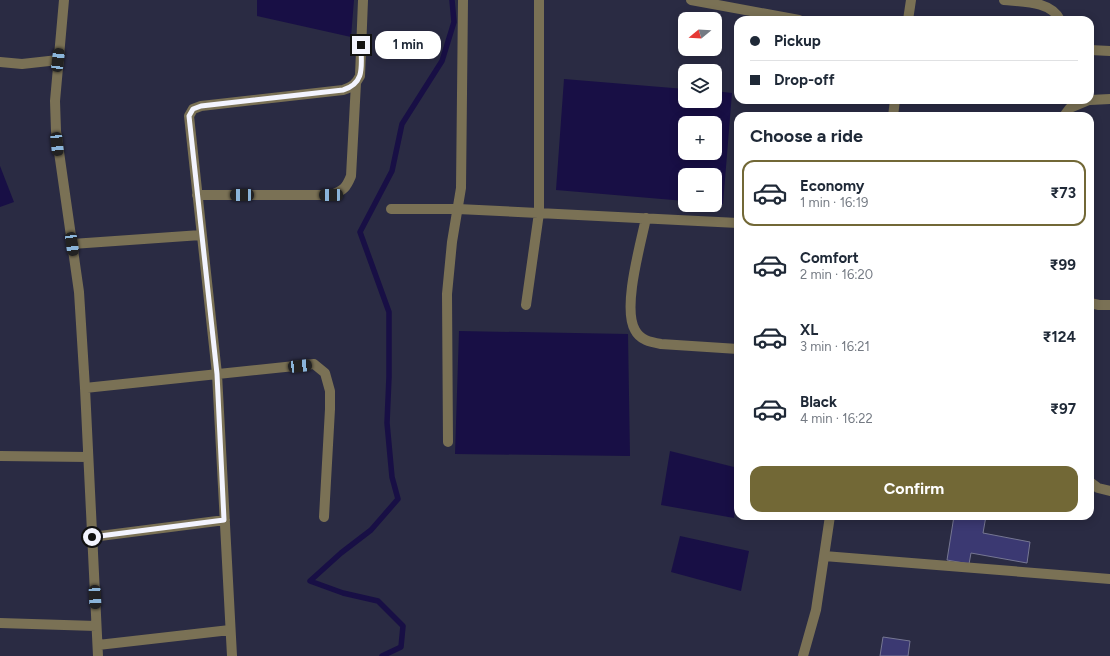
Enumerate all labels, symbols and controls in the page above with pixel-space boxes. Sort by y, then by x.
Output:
north arrow [678,12,722,56]
map controls [678,12,722,212]
callout: 1 min [375,31,441,59]
text: Pickup [774,32,821,50]
route end [352,36,370,54]
text: 1 min [393,37,423,52]
car [51,47,65,73]
button: layers [678,64,722,108]
text: Drop-off [774,71,835,89]
button: + [678,116,722,160]
text: Choose a ride [750,125,863,147]
car [50,131,64,157]
button: − [678,168,722,212]
icon: car [752,175,788,211]
text: Economy [800,177,865,195]
text: ₹73 [1050,184,1076,202]
car [230,189,254,201]
car [319,189,343,201]
text: 1 min · 16:19 [800,195,868,210]
car [64,231,80,257]
icon: car [752,247,788,283]
text: Comfort [800,249,859,267]
text: ₹99 [1050,256,1076,274]
text: 2 min · 16:20 [800,267,873,282]
icon: car [752,319,788,355]
text: XL [800,321,818,339]
text: ₹124 [1042,328,1076,346]
text: 3 min · 16:21 [800,339,870,354]
car [287,359,313,373]
icon: car [752,391,788,427]
text: Black [800,393,837,411]
text: ₹97 [1050,400,1076,418]
text: 4 min · 16:22 [800,411,873,426]
button: Confirm [750,466,1078,512]
route start [83,528,101,546]
car [88,585,102,609]

